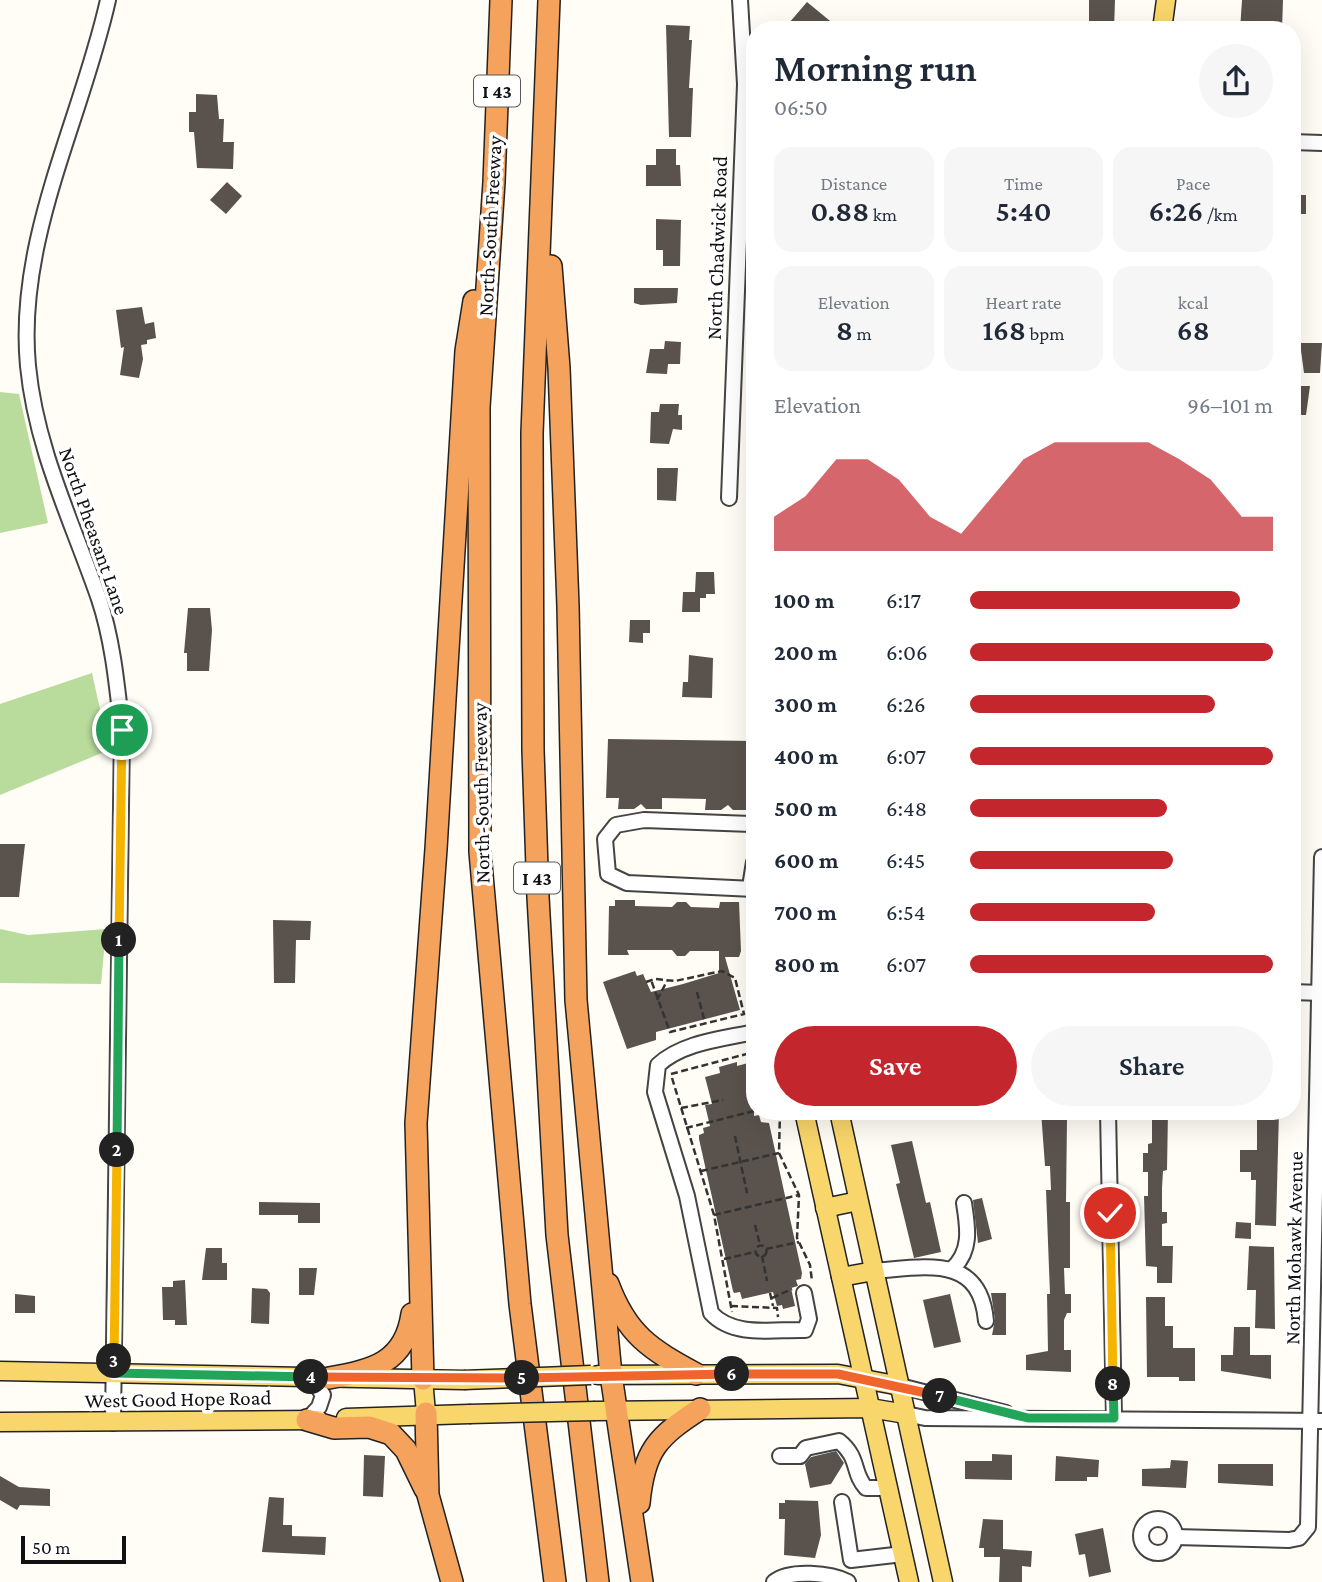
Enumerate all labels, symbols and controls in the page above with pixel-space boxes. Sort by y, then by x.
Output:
button: share [1199,44,1273,118]
text: Morning run [774,47,977,89]
road number: I 43 [474,76,520,106]
text: 06:50 [774,94,828,120]
street label: North-South Freeway [473,135,507,317]
street label: North Chadwick Road [702,155,732,341]
text: Distance [821,173,887,194]
text: Time [1004,173,1043,194]
text: Pace [1176,173,1210,194]
text: 0.88 [811,194,869,227]
text: 5:40 [996,194,1051,227]
text: 6:26 [1149,194,1203,227]
text: km [869,204,897,225]
text: /km [1203,204,1238,225]
text: Elevation [818,292,890,313]
text: Heart rate [986,292,1061,313]
text: kcal [1178,292,1208,313]
text: 8 [836,313,853,346]
text: 168 [982,313,1026,346]
text: 68 [1177,313,1210,346]
text: m [853,323,872,344]
text: bpm [1026,323,1065,344]
text: Elevation [774,392,861,418]
text: 96–101 m [1187,392,1273,418]
street label: North Pheasant Lane [54,444,134,618]
text: 100 m [774,587,834,613]
text: 6:17 [886,587,921,613]
text: 200 m [774,639,838,665]
text: 6:06 [886,639,928,665]
text: 300 m [774,691,837,717]
text: 6:26 [886,691,926,717]
pin [92,700,152,760]
street label: North-South Freeway [467,702,495,884]
icon: arrive [103,711,141,749]
text: 400 m [774,743,838,769]
text: 6:07 [886,743,926,769]
text: 500 m [774,795,837,821]
text: 6:48 [886,795,927,821]
text: 600 m [774,847,838,873]
text: 6:45 [886,847,925,873]
road number: I 43 [514,862,560,894]
text: 700 m [774,899,837,925]
text: 6:54 [886,899,926,925]
pin: 1 [102,922,136,958]
text: 1 [115,929,122,950]
text: 800 m [774,951,839,977]
text: 6:07 [886,951,926,977]
button: Save [774,1026,1017,1106]
button: Share [1031,1026,1273,1106]
pin: 2 [100,1132,134,1168]
text: 2 [112,1139,121,1160]
street label: North Mohawk Avenue [1280,1151,1308,1345]
pin [1080,1183,1140,1243]
icon: check [1091,1194,1129,1232]
pin: 3 [96,1344,132,1378]
text: 3 [109,1350,118,1371]
pin: 6 [714,1356,750,1392]
pin: 4 [294,1360,328,1394]
pin: 5 [504,1360,540,1396]
text: 6 [726,1363,737,1384]
text: 4 [305,1366,316,1387]
pin: 8 [1096,1366,1130,1402]
text: 5 [517,1367,526,1388]
text: 8 [1107,1373,1118,1394]
pin: 7 [922,1378,958,1414]
street label: West Good Hope Road [84,1385,272,1413]
text: 7 [935,1385,944,1406]
scale bar [21,1533,126,1565]
text: 50 m [32,1537,71,1558]

